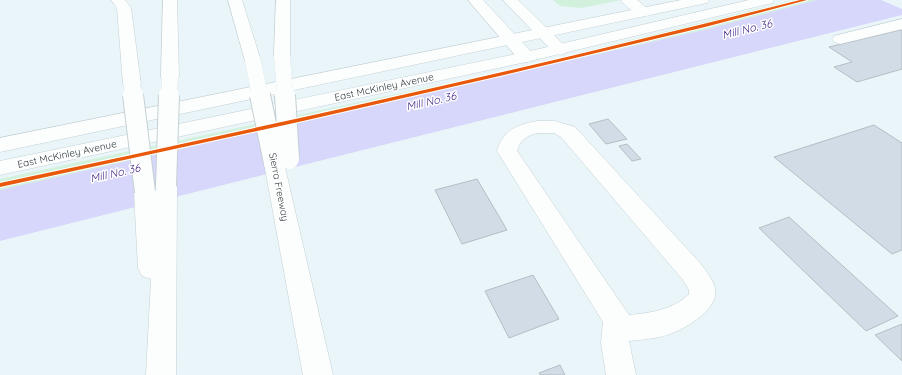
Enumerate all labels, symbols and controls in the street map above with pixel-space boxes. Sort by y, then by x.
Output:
water label: Mill No. 36 [721,16,774,42]
street label: East McKinley Avenue [333,70,435,104]
water label: Mill No. 36 [405,88,458,114]
street label: East McKinley Avenue [16,137,118,171]
street label: Sierra Freeway [266,152,292,222]
water label: Mill No. 36 [89,160,142,186]

